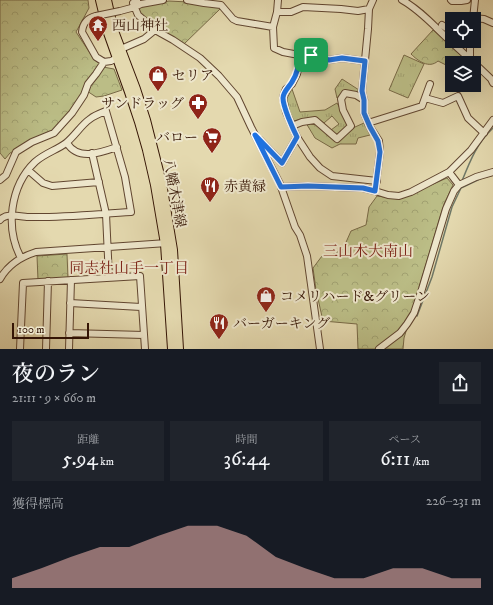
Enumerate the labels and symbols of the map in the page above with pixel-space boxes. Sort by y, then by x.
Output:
temple icon: 西山神社 [87,14,109,42]
place label: 西山神社 [112,17,168,35]
pin [294,38,328,72]
shop icon: セリア [147,64,169,92]
place label: セリア [172,67,214,85]
pharmacy icon: サンドラッグ [187,92,209,120]
place label: サンドラッグ [101,95,184,113]
supermarket icon: バロー [201,126,223,154]
place label: バロー [156,129,198,147]
street label: 八幡木津線 [159,157,190,229]
restaurant icon: 赤黄緑 [199,175,221,203]
place label: 赤黄緑 [224,178,266,196]
district label: 三山木大南山 [323,242,413,261]
district label: 同志社山手一丁目 [69,259,189,278]
shop icon: コメリハード&グリーン [255,285,277,313]
place label: コメリハード&グリーン [280,288,430,306]
restaurant icon: バーガーキング [208,312,230,340]
place label: バーガーキング [233,315,330,333]
scale bar [12,321,89,340]

